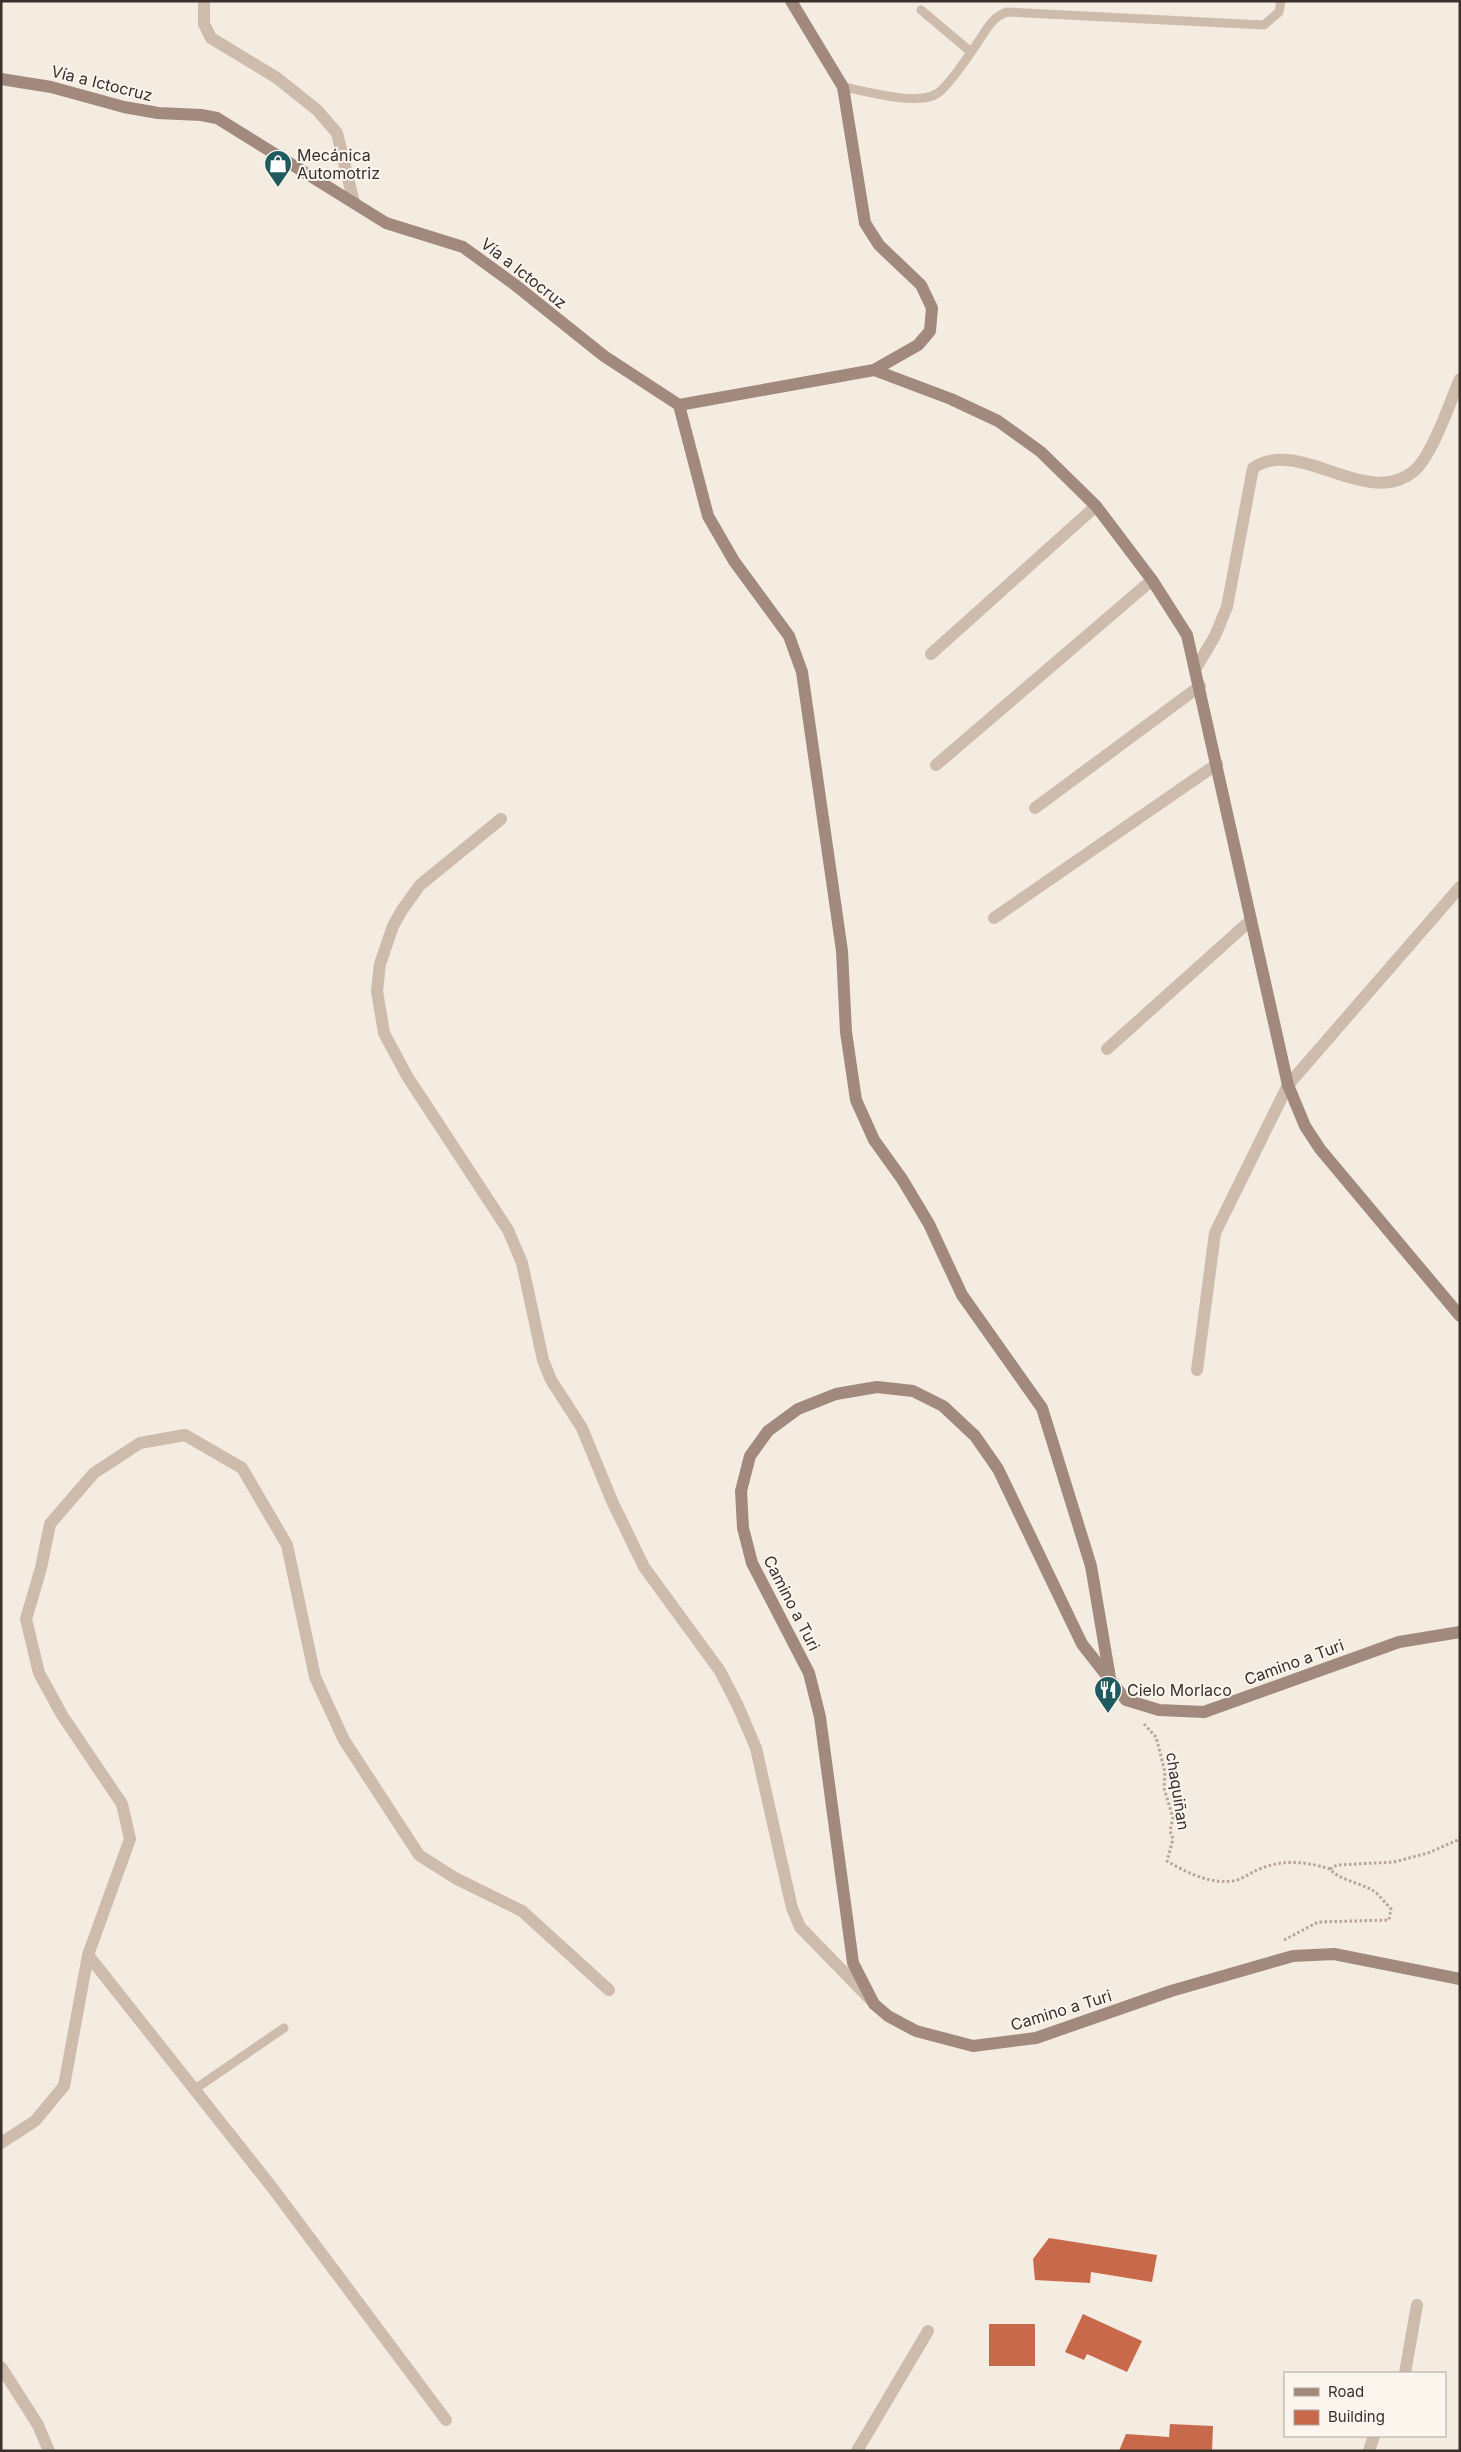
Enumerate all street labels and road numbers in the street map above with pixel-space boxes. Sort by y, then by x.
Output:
street label: Vía a Ictocruz [49,61,155,105]
street label: Vía a Ictocruz [477,233,571,313]
street label: Camino a Turi [759,1552,825,1654]
street label: Camino a Turi [1242,1635,1346,1689]
street label: chaquiñan [1162,1751,1194,1831]
street label: Camino a Turi [1008,1985,1114,2035]

